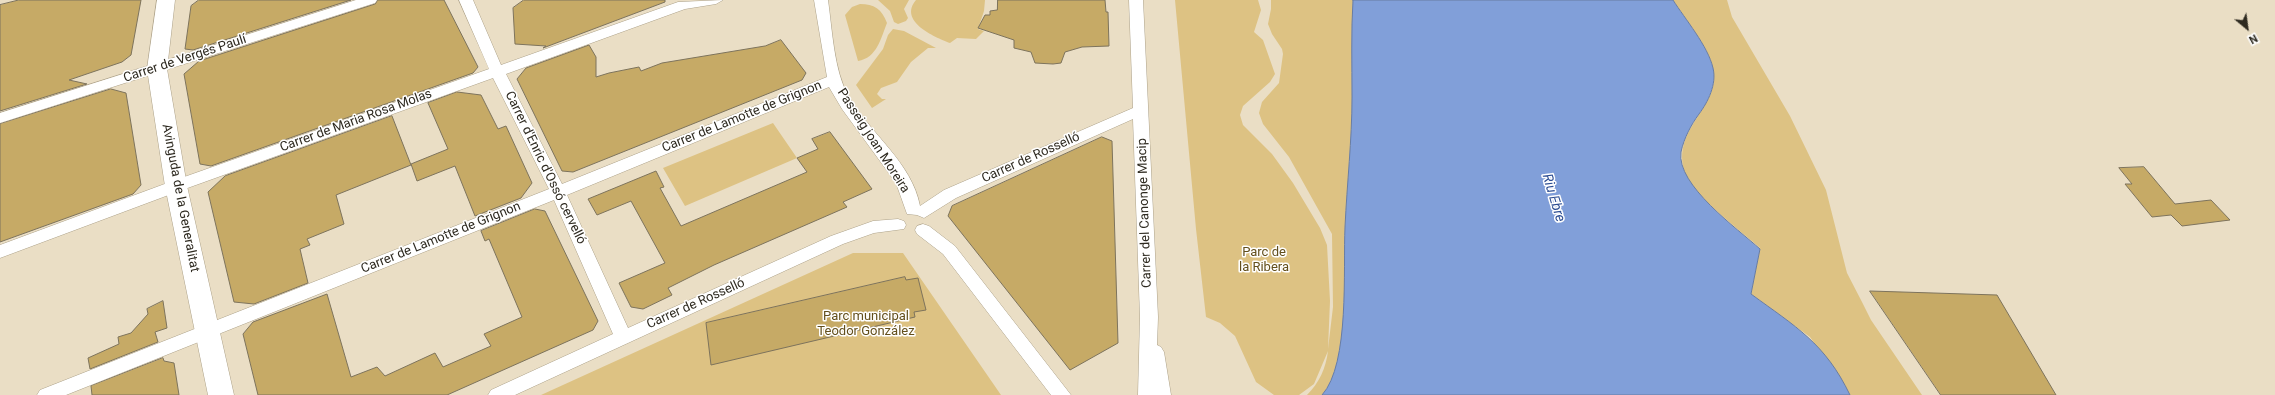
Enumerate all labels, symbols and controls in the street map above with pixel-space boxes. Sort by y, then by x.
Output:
north arrow [2227,8,2267,48]
text: N [2247,31,2260,46]
street label: Carrer de Vergés Paulí [122,32,248,86]
street label: Carrer de Lamotte de Grignon [660,78,824,156]
street label: Carrer de Maria Rosa Molas [278,86,434,156]
street label: Passeig joan Moreira [833,86,913,196]
street label: Carrer d'Enric d'Ossó cervelló [501,89,589,247]
street label: Avinguda de la Generalitat [158,123,202,273]
street label: Carrer de Rosselló [980,129,1082,187]
street label: Carrer del Canonge Macip [1135,138,1155,288]
water label: Riu Ebre [1538,172,1568,224]
street label: Carrer de Lamotte de Grignon [359,199,523,277]
park label: Parc de la Ribera [1239,245,1289,276]
street label: Carrer de Rosselló [645,275,747,333]
park label: Parc municipal Teodor González [817,309,915,340]

